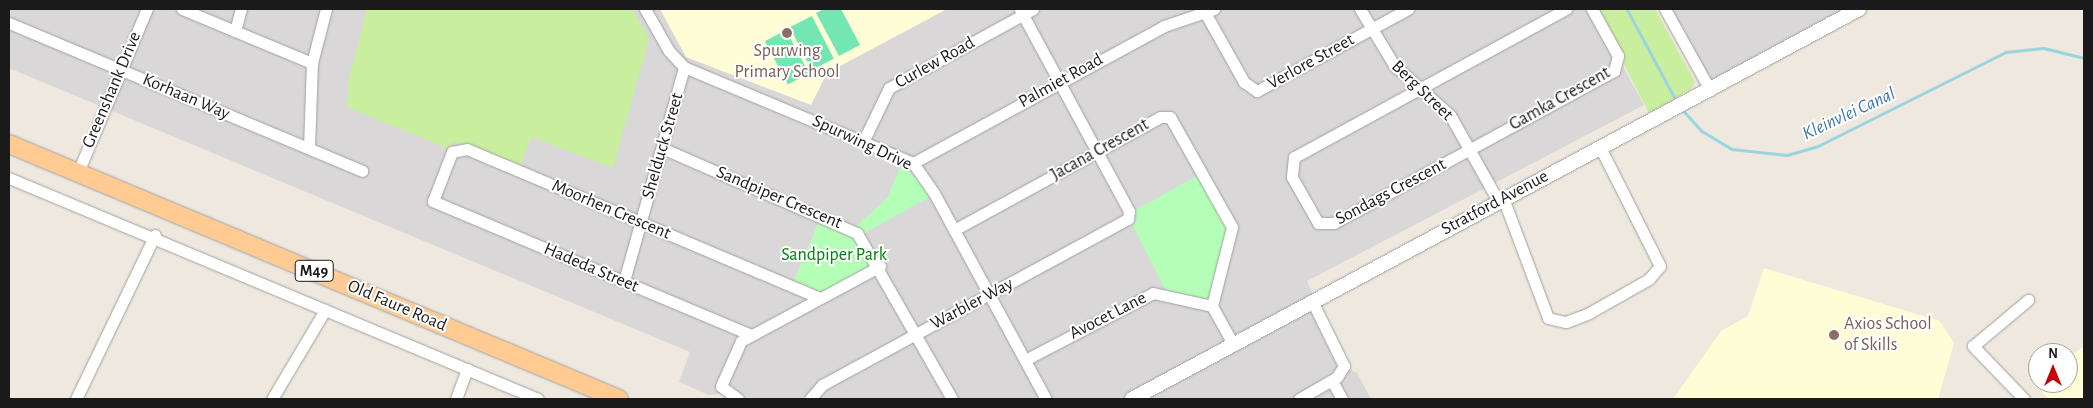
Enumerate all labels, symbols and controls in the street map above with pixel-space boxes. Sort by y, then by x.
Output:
marker: Spurwing Primary School [781,27,793,39]
street label: Greenshank Drive [78,29,146,151]
street label: Verlore Street [1264,29,1358,95]
street label: Curlew Road [891,32,979,94]
place label: Spurwing Primary School [734,41,840,84]
street label: Palmiet Road [1015,49,1107,113]
street label: Berg Street [1387,56,1457,126]
street label: Gamka Crescent [1506,62,1614,136]
street label: Korhaan Way [139,69,233,125]
water label: Kleinvlei Canal [1799,82,1899,146]
street label: Shelduck Street [638,90,688,202]
street label: Spurwing Drive [809,110,915,176]
street label: Jacana Crescent [1047,114,1153,186]
street label: Sondags Crescent [1332,154,1450,230]
street label: Sandpiper Crescent [713,162,845,234]
street label: Stratford Avenue [1438,166,1552,240]
street label: Moorhen Crescent [548,175,674,245]
street label: Hadeda Street [540,238,642,298]
park label: Sandpiper Park [781,244,887,266]
road number: M49 [294,258,334,284]
street label: Warbler Way [927,273,1017,335]
street label: Old Faure Road [344,275,450,337]
street label: Avocet Lane [1066,287,1150,345]
place label: Axios School of Skills [1844,314,1932,356]
marker: Axios School of Skills [1828,329,1840,341]
north arrow [2028,343,2078,393]
text: N [2048,347,2058,361]

